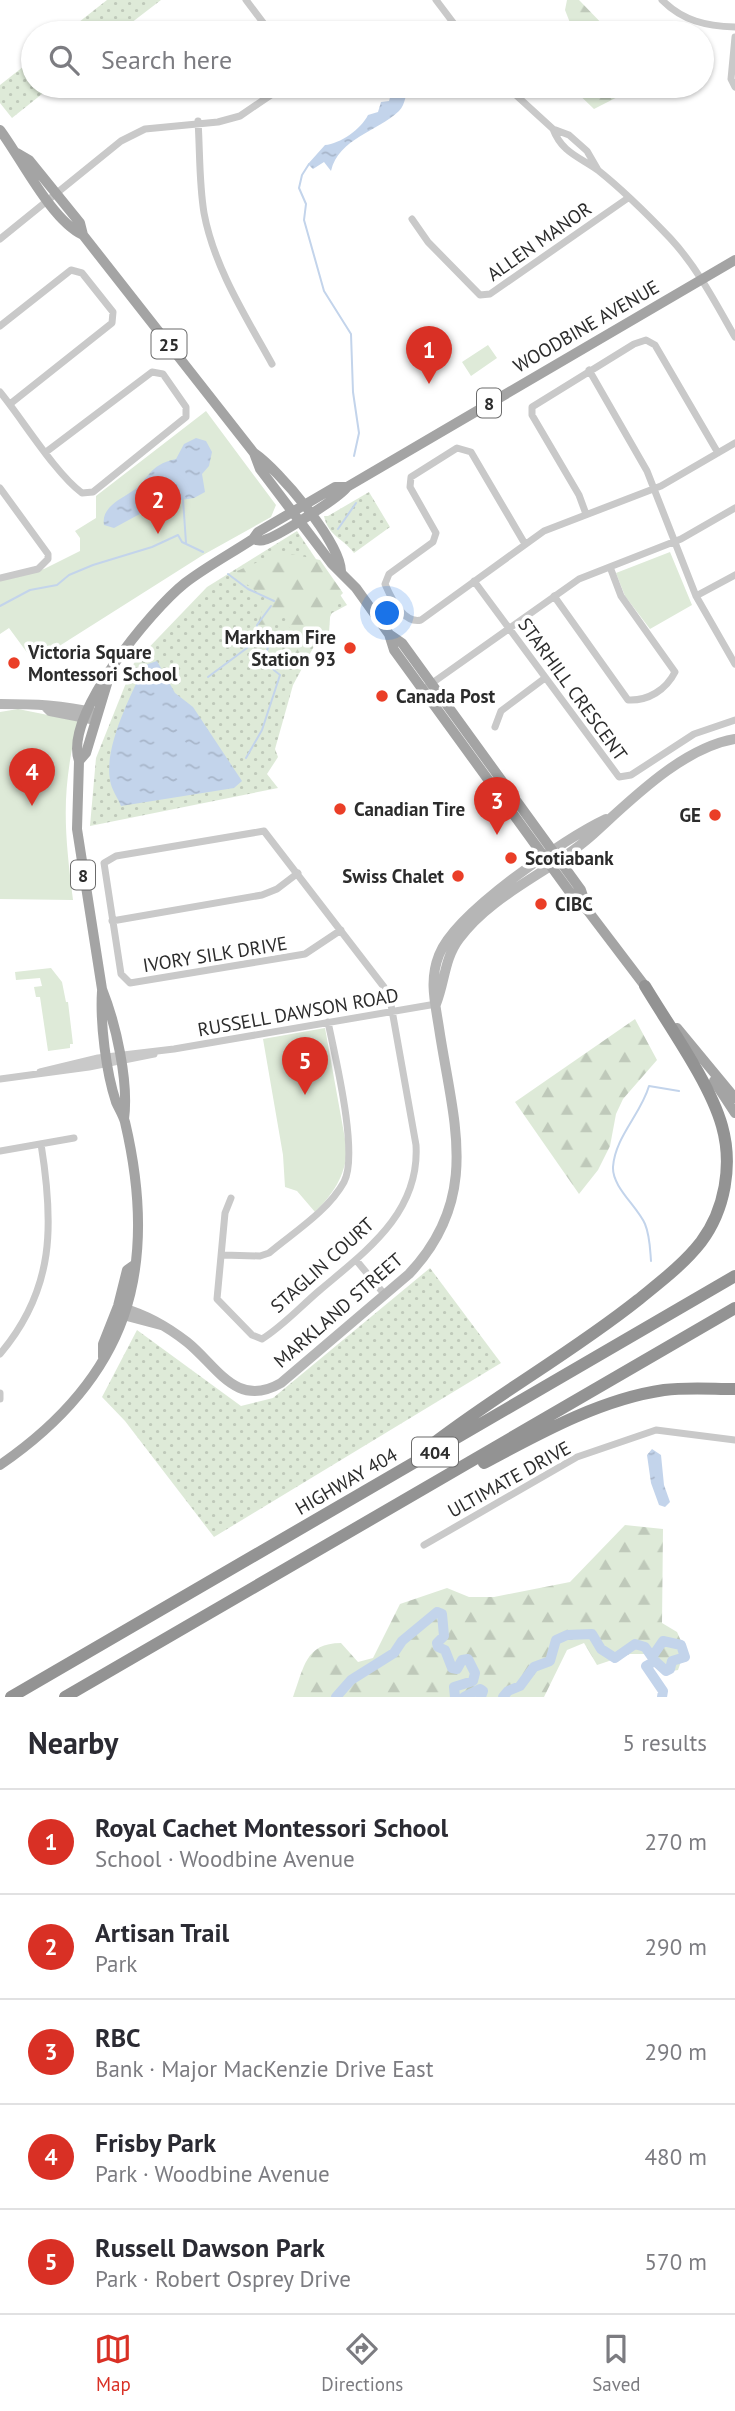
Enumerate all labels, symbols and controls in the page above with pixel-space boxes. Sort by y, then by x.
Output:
search box [21,21,714,98]
icon: search [45,41,83,79]
text: Search here [101,43,232,76]
street label: ALLEN MANOR [482,196,596,286]
street label: WOODBINE AVENUE [509,274,663,378]
pin: 1 [406,326,452,384]
road number: 25 [152,330,186,358]
road number: 8 [477,388,501,418]
pin: 2 [135,476,181,534]
your location [370,596,404,630]
street label: STARHILL CRESCENT [513,613,633,766]
place label: Markham Fire Station 93 [224,625,336,671]
place label: Victoria Square Montessori School [27,640,178,686]
marker: Markham Fire Station 93 [342,640,358,656]
marker: Victoria Square Montessori School [6,655,22,671]
place label: Canada Post [396,684,495,708]
marker: Canada Post [374,688,390,704]
pin: 4 [9,748,55,806]
pin: 3 [474,777,520,835]
place label: Canadian Tire [354,797,465,821]
marker: Canadian Tire [332,801,348,817]
place label: GE [680,803,701,827]
marker: GE [707,807,723,823]
place label: Scotiabank [525,846,614,870]
marker: Scotiabank [503,850,519,866]
road number: 8 [71,860,95,890]
place label: Swiss Chalet [342,864,444,888]
marker: Swiss Chalet [450,868,466,884]
place label: CIBC [555,892,593,916]
marker: CIBC [533,896,549,912]
street label: IVORY SILK DRIVE [141,931,289,977]
street label: RUSSELL DAWSON ROAD [196,982,400,1042]
pin: 5 [282,1037,328,1095]
street label: STAGLIN COURT [265,1212,379,1318]
street label: MARKLAND STREET [269,1247,408,1373]
street label: ULTIMATE DRIVE [443,1435,575,1523]
road number: 404 [412,1437,458,1466]
street label: HIGHWAY 404 [291,1442,401,1520]
text: Nearby [28,1723,118,1762]
text: 5 results [623,1728,707,1757]
text: Royal Cachet Montessori School [95,1811,448,1844]
text: 1 [44,1827,58,1856]
text: 270 m [645,1827,707,1856]
text: School · Woodbine Avenue [95,1844,355,1873]
text: Artisan Trail [95,1916,229,1949]
text: 2 [44,1932,58,1961]
text: 290 m [645,1932,707,1961]
text: Park [95,1949,137,1978]
text: RBC [95,2021,141,2054]
text: 3 [44,2037,58,2066]
text: 290 m [645,2037,707,2066]
text: Bank · Major MacKenzie Drive East [95,2054,434,2083]
text: Frisby Park [95,2126,216,2159]
text: 4 [44,2142,58,2171]
text: 480 m [645,2142,707,2171]
text: Park · Woodbine Avenue [95,2159,330,2188]
text: Russell Dawson Park [95,2231,325,2264]
text: 5 [44,2247,58,2276]
text: 570 m [645,2247,707,2276]
text: Park · Robert Osprey Drive [95,2264,351,2293]
tab: Map [94,2330,132,2396]
tab: Directions [321,2330,403,2396]
tab: Saved [592,2330,641,2396]

